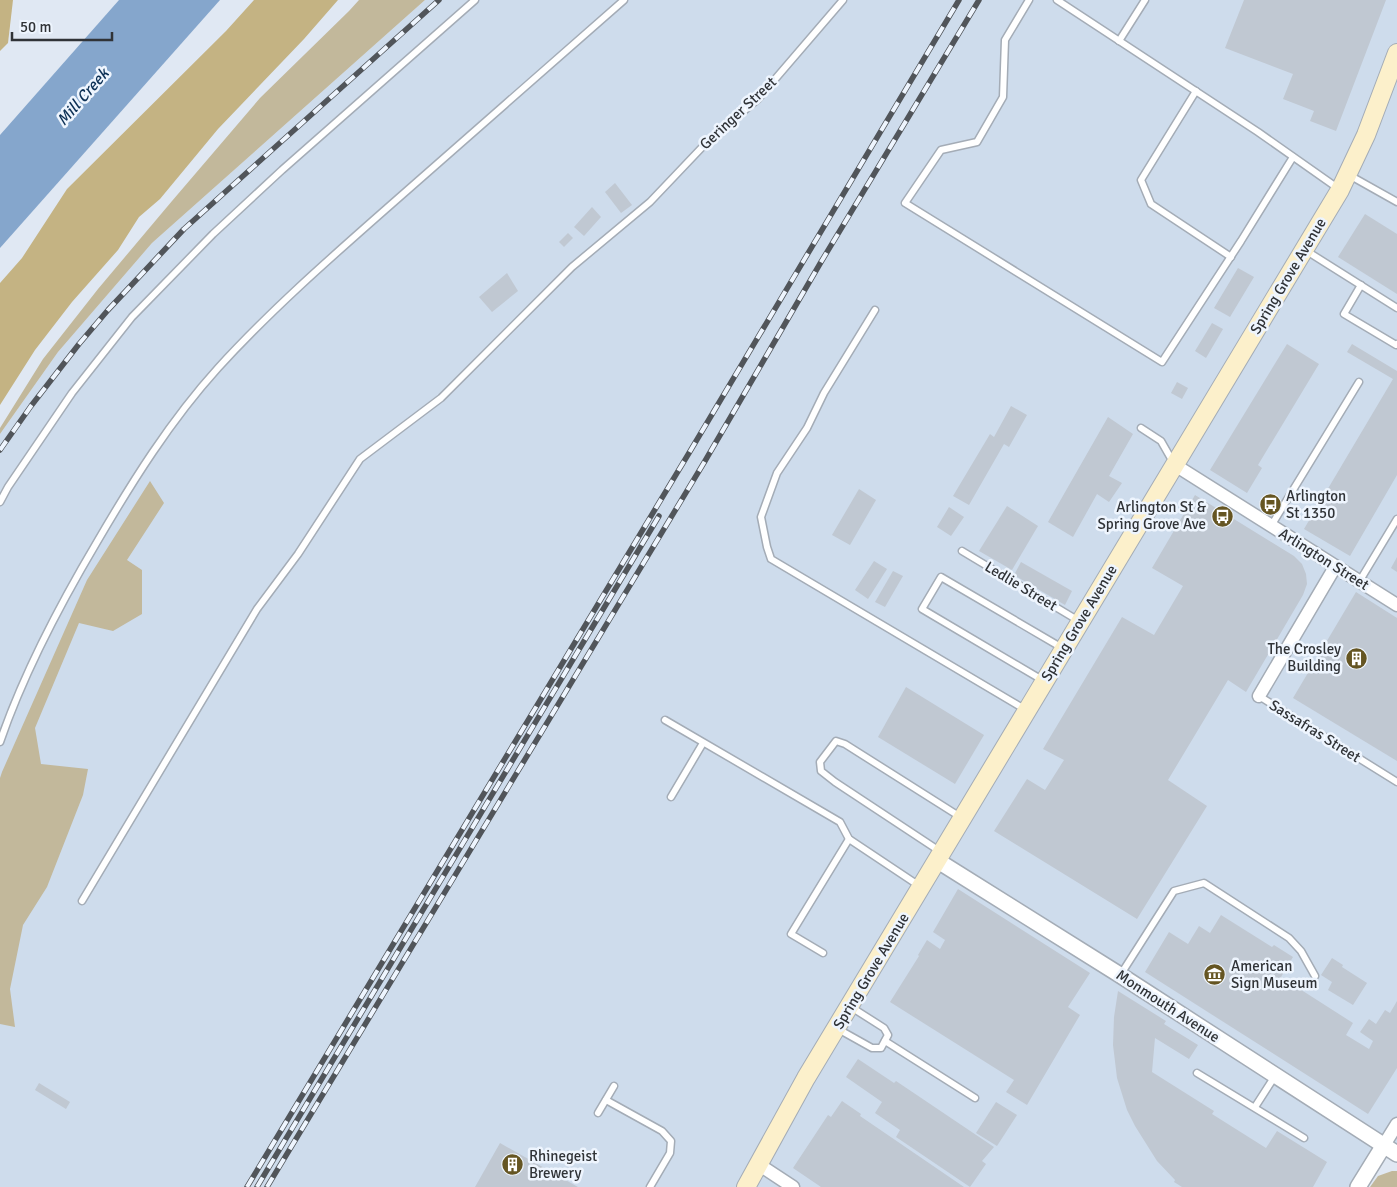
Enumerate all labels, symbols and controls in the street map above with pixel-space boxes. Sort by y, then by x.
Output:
scale bar [12,10,112,42]
text: 50 m [20,18,51,36]
water label: Mill Creek [53,63,115,130]
street label: Geringer Street [696,73,780,153]
street label: Spring Grove Avenue [1246,215,1330,337]
place label: Arlington St 1350 [1286,487,1346,522]
bus stop icon: Arlington St 1350 [1258,493,1282,517]
place label: Arlington St & Spring Grove Ave [1097,498,1207,533]
bus stop icon: Arlington St & Spring Grove Ave [1210,504,1234,528]
street label: Arlington Street [1276,524,1372,594]
street label: Ledlie Street [982,557,1060,615]
street label: Spring Grove Avenue [1037,562,1121,684]
place label: The Crosley Building [1267,640,1341,675]
building icon: The Crosley Building [1345,646,1369,670]
street label: Sassafras Street [1266,696,1364,766]
street label: Spring Grove Avenue [829,910,913,1032]
place label: American Sign Museum [1231,957,1317,992]
museum icon: American Sign Museum [1203,963,1227,987]
street label: Monmouth Avenue [1113,966,1223,1046]
place label: Rhinegeist Brewery [529,1147,597,1182]
building icon: Rhinegeist Brewery [501,1153,525,1177]

